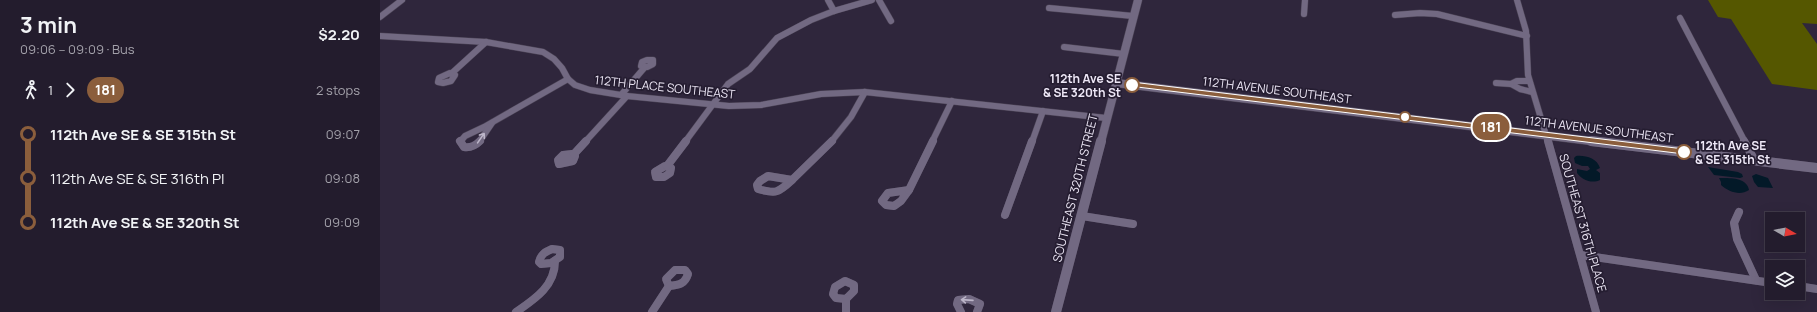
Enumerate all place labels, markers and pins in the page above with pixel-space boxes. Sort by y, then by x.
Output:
place label: 112th Ave SE & SE 320th St [1043,70,1121,101]
marker: 112th Ave SE & SE 320th St [1124,77,1140,93]
unlabelled marker [1399,111,1411,123]
place label: 112th Ave SE & SE 315th St [1695,137,1770,168]
marker: 112th Ave SE & SE 315th St [1676,144,1692,160]

